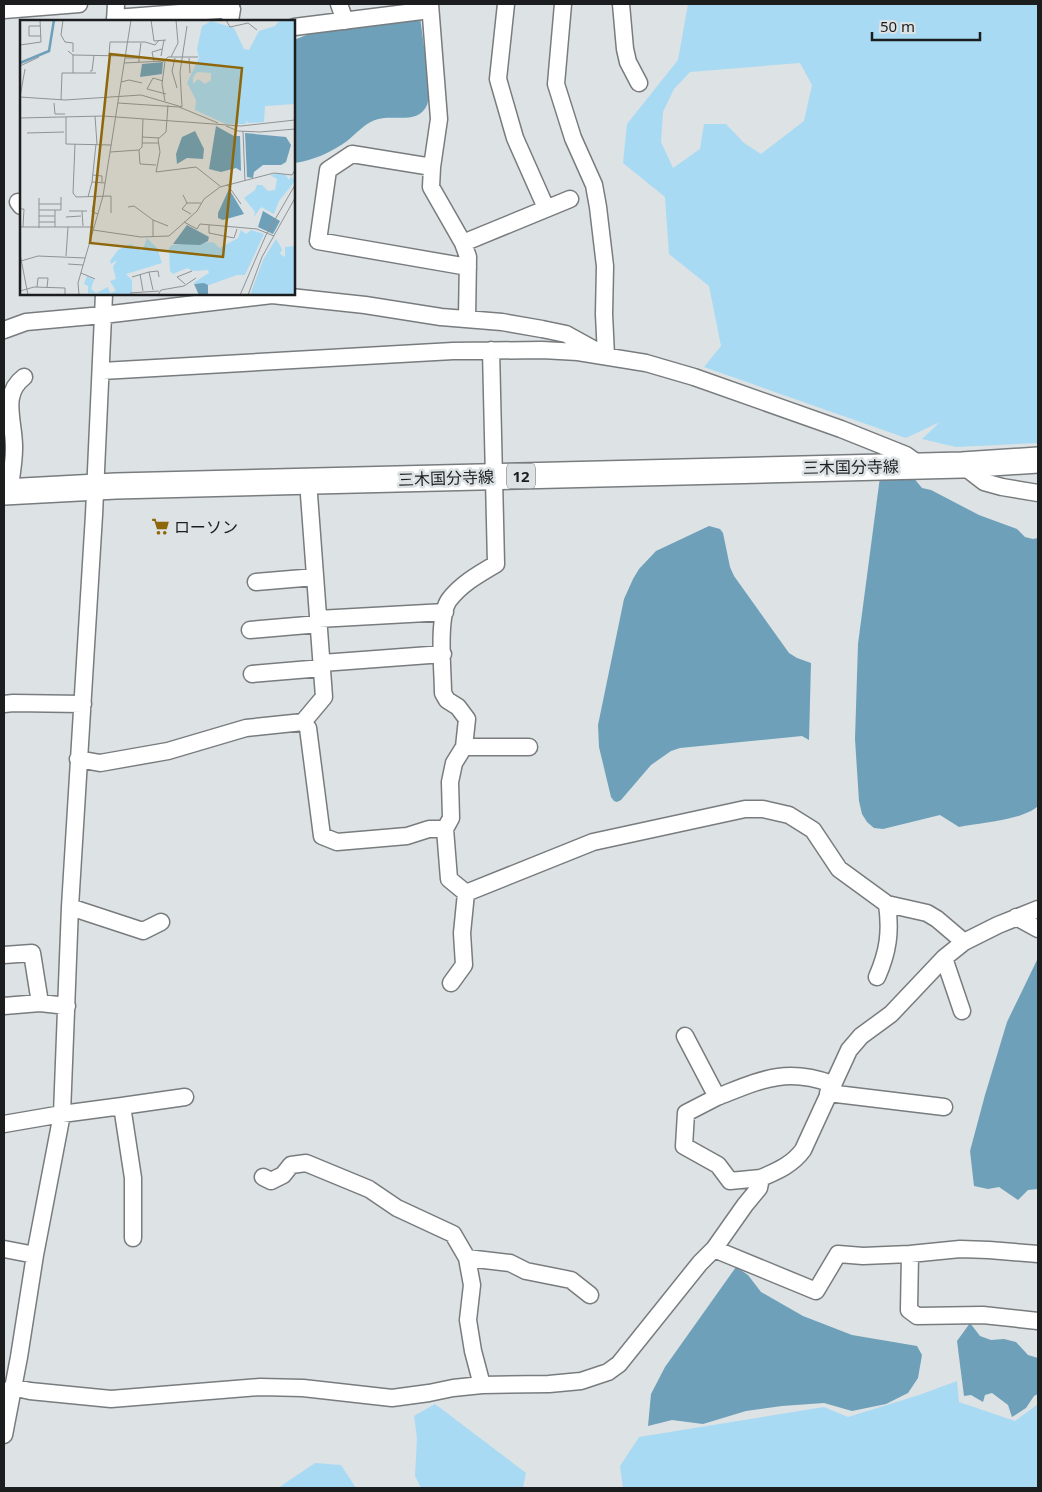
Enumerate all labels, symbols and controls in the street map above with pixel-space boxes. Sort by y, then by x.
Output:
scale bar [872,10,980,42]
text: 50 m [880,16,915,36]
inset map [20,20,295,295]
street label: 三木国分寺線 [803,455,899,479]
road number: 12 [507,464,535,488]
street label: 三木国分寺線 [398,465,494,491]
place label: ローソン [174,516,238,538]
supermarket icon: ローソン [150,517,170,537]

